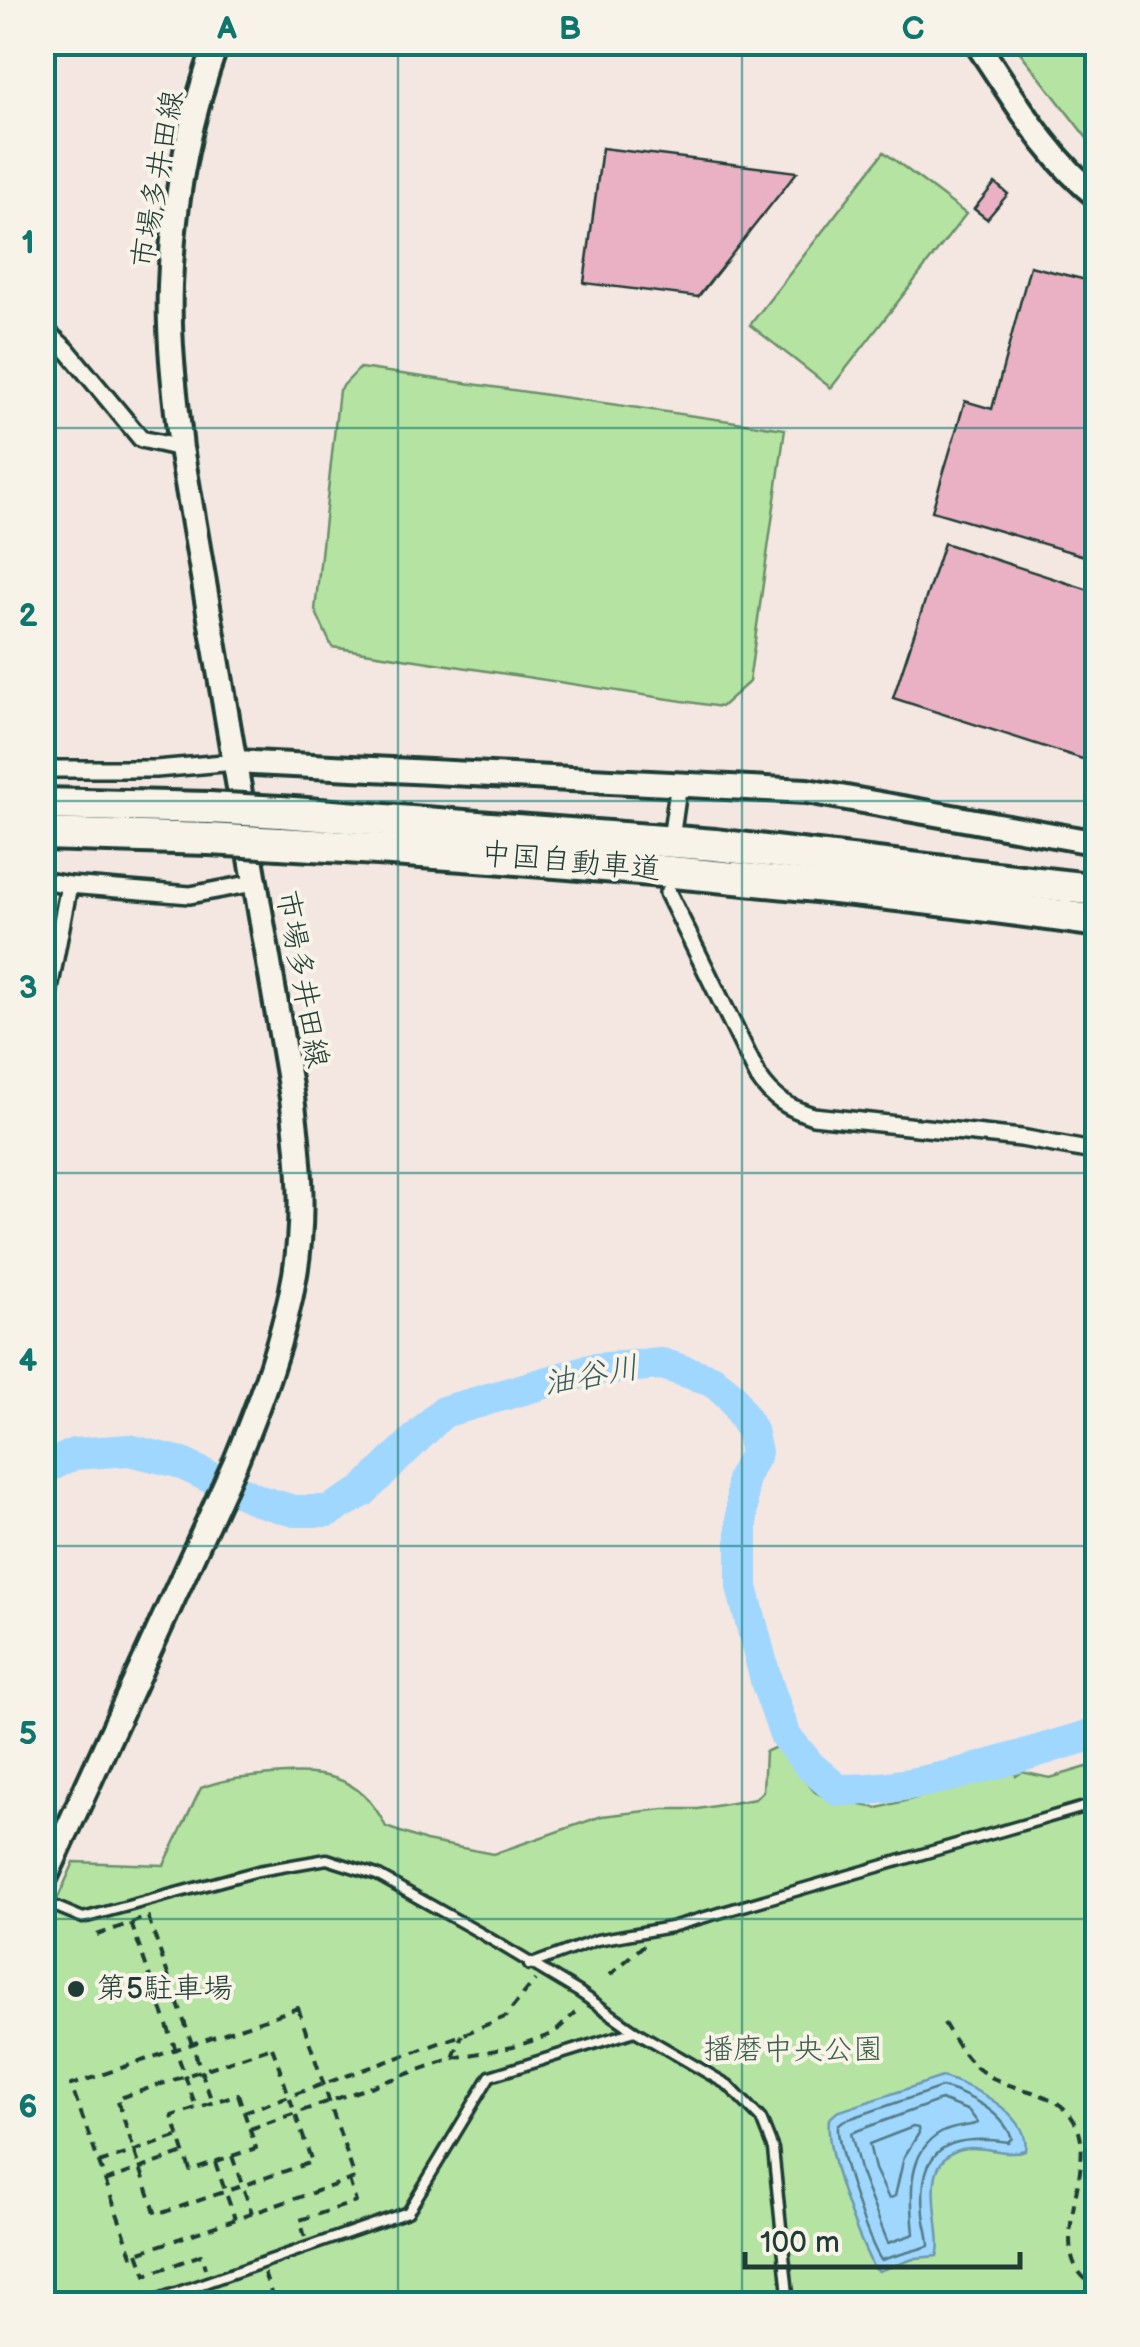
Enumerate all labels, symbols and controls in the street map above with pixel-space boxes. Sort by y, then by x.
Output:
text: A [216,10,237,49]
text: B [559,10,581,49]
text: C [902,10,924,49]
street label: 市場多井田線 [125,87,191,271]
text: 1 [21,224,35,263]
text: 2 [18,597,38,636]
street label: 中国自動車道 [480,836,662,888]
street label: 市場多井田線 [269,887,335,1071]
text: 3 [19,969,37,1008]
text: 4 [19,1342,38,1381]
water label: 油谷川 [540,1348,642,1404]
text: 5 [19,1715,37,1754]
place label: 第5駐車場 [96,1971,233,2007]
marker: 第5駐車場 [65,1978,87,2000]
park label: 播磨中央公園 [703,2032,883,2068]
text: 6 [18,2088,38,2127]
scale bar [745,2207,1020,2269]
text: 100 m [760,2225,840,2261]

